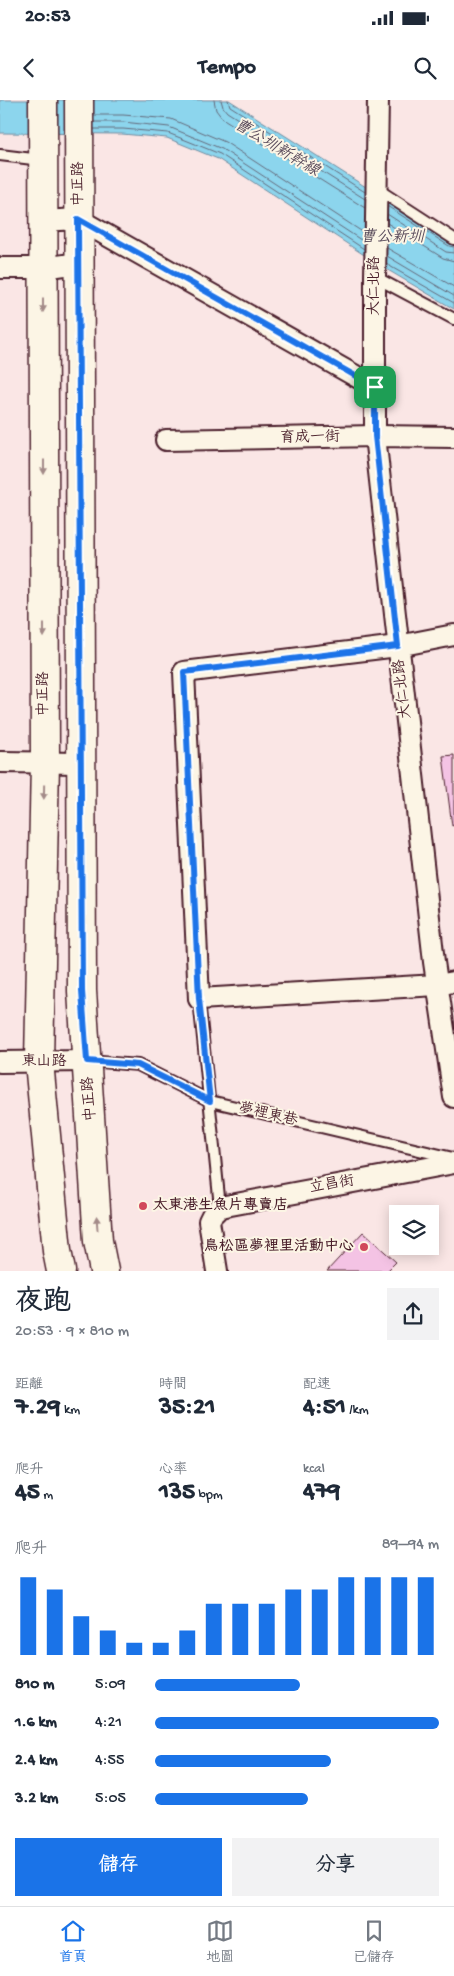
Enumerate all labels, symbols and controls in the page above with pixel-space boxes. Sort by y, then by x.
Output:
text: 20:53 [25,6,71,29]
icon: back [15,54,43,82]
icon: search [411,54,439,82]
text: Tempo [198,55,256,81]
water label: 曹公圳新幹線 [230,114,324,182]
street label: 中正路 [70,161,88,207]
water label: 曹公新圳 [360,227,426,248]
street label: 大仁北路 [366,256,384,316]
one-way arrow [39,297,47,313]
pin [354,366,396,408]
icon: arrive [361,373,389,401]
street label: 育成一街 [280,428,340,448]
one-way arrow [40,459,48,475]
one-way arrow [40,622,48,638]
street label: 大仁北路 [390,658,416,720]
street label: 中正路 [35,671,53,717]
one-way arrow [40,784,48,800]
street label: 東山路 [21,1053,67,1071]
street label: 中正路 [79,1076,101,1122]
street label: 夢裡東巷 [237,1099,299,1131]
street label: 立昌街 [308,1172,356,1198]
place label: 太東港生魚片專賣店 [153,1197,288,1215]
marker: 太東港生魚片專賣店 [137,1200,149,1212]
map controls [389,1205,439,1255]
button: layers [389,1205,439,1255]
one-way arrow [93,1214,101,1230]
place label: 鳥松區夢裡里活動中心 [204,1238,354,1256]
marker: 鳥松區夢裡里活動中心 [358,1241,370,1253]
text: 夜跑 [15,1287,71,1320]
button: share [387,1288,439,1340]
text: 20:53 · 9 × 810 m [15,1323,129,1342]
text: 距離 [15,1377,43,1394]
text: 時間 [159,1377,187,1394]
text: 配速 [303,1377,331,1394]
text: 7.29 [15,1394,61,1423]
text: 35:21 [159,1394,215,1423]
text: 4:51 [303,1394,346,1423]
text: km [61,1402,80,1419]
text: /km [346,1402,369,1419]
text: kcal [303,1461,325,1478]
text: 爬升 [15,1462,43,1479]
text: 心率 [159,1462,187,1479]
text: 479 [303,1478,340,1507]
text: 45 [15,1479,40,1508]
text: 135 [159,1479,195,1508]
text: m [40,1487,53,1504]
text: bpm [195,1487,223,1504]
text: 89–94 m [382,1536,439,1555]
text: 爬升 [15,1541,47,1560]
text: 810 m [15,1676,54,1695]
text: 5:09 [95,1676,126,1695]
text: 1.6 km [15,1714,57,1733]
text: 4:21 [95,1714,122,1733]
text: 2.4 km [15,1752,58,1771]
text: 4:55 [95,1752,124,1771]
text: 3.2 km [15,1790,58,1809]
text: 5:05 [95,1790,126,1809]
button: 儲存 [15,1838,222,1896]
button: 分享 [232,1838,439,1896]
tab: 首頁 [59,1917,87,1967]
tab: 地圖 [206,1917,234,1967]
tab: 已儲存 [353,1917,395,1967]

